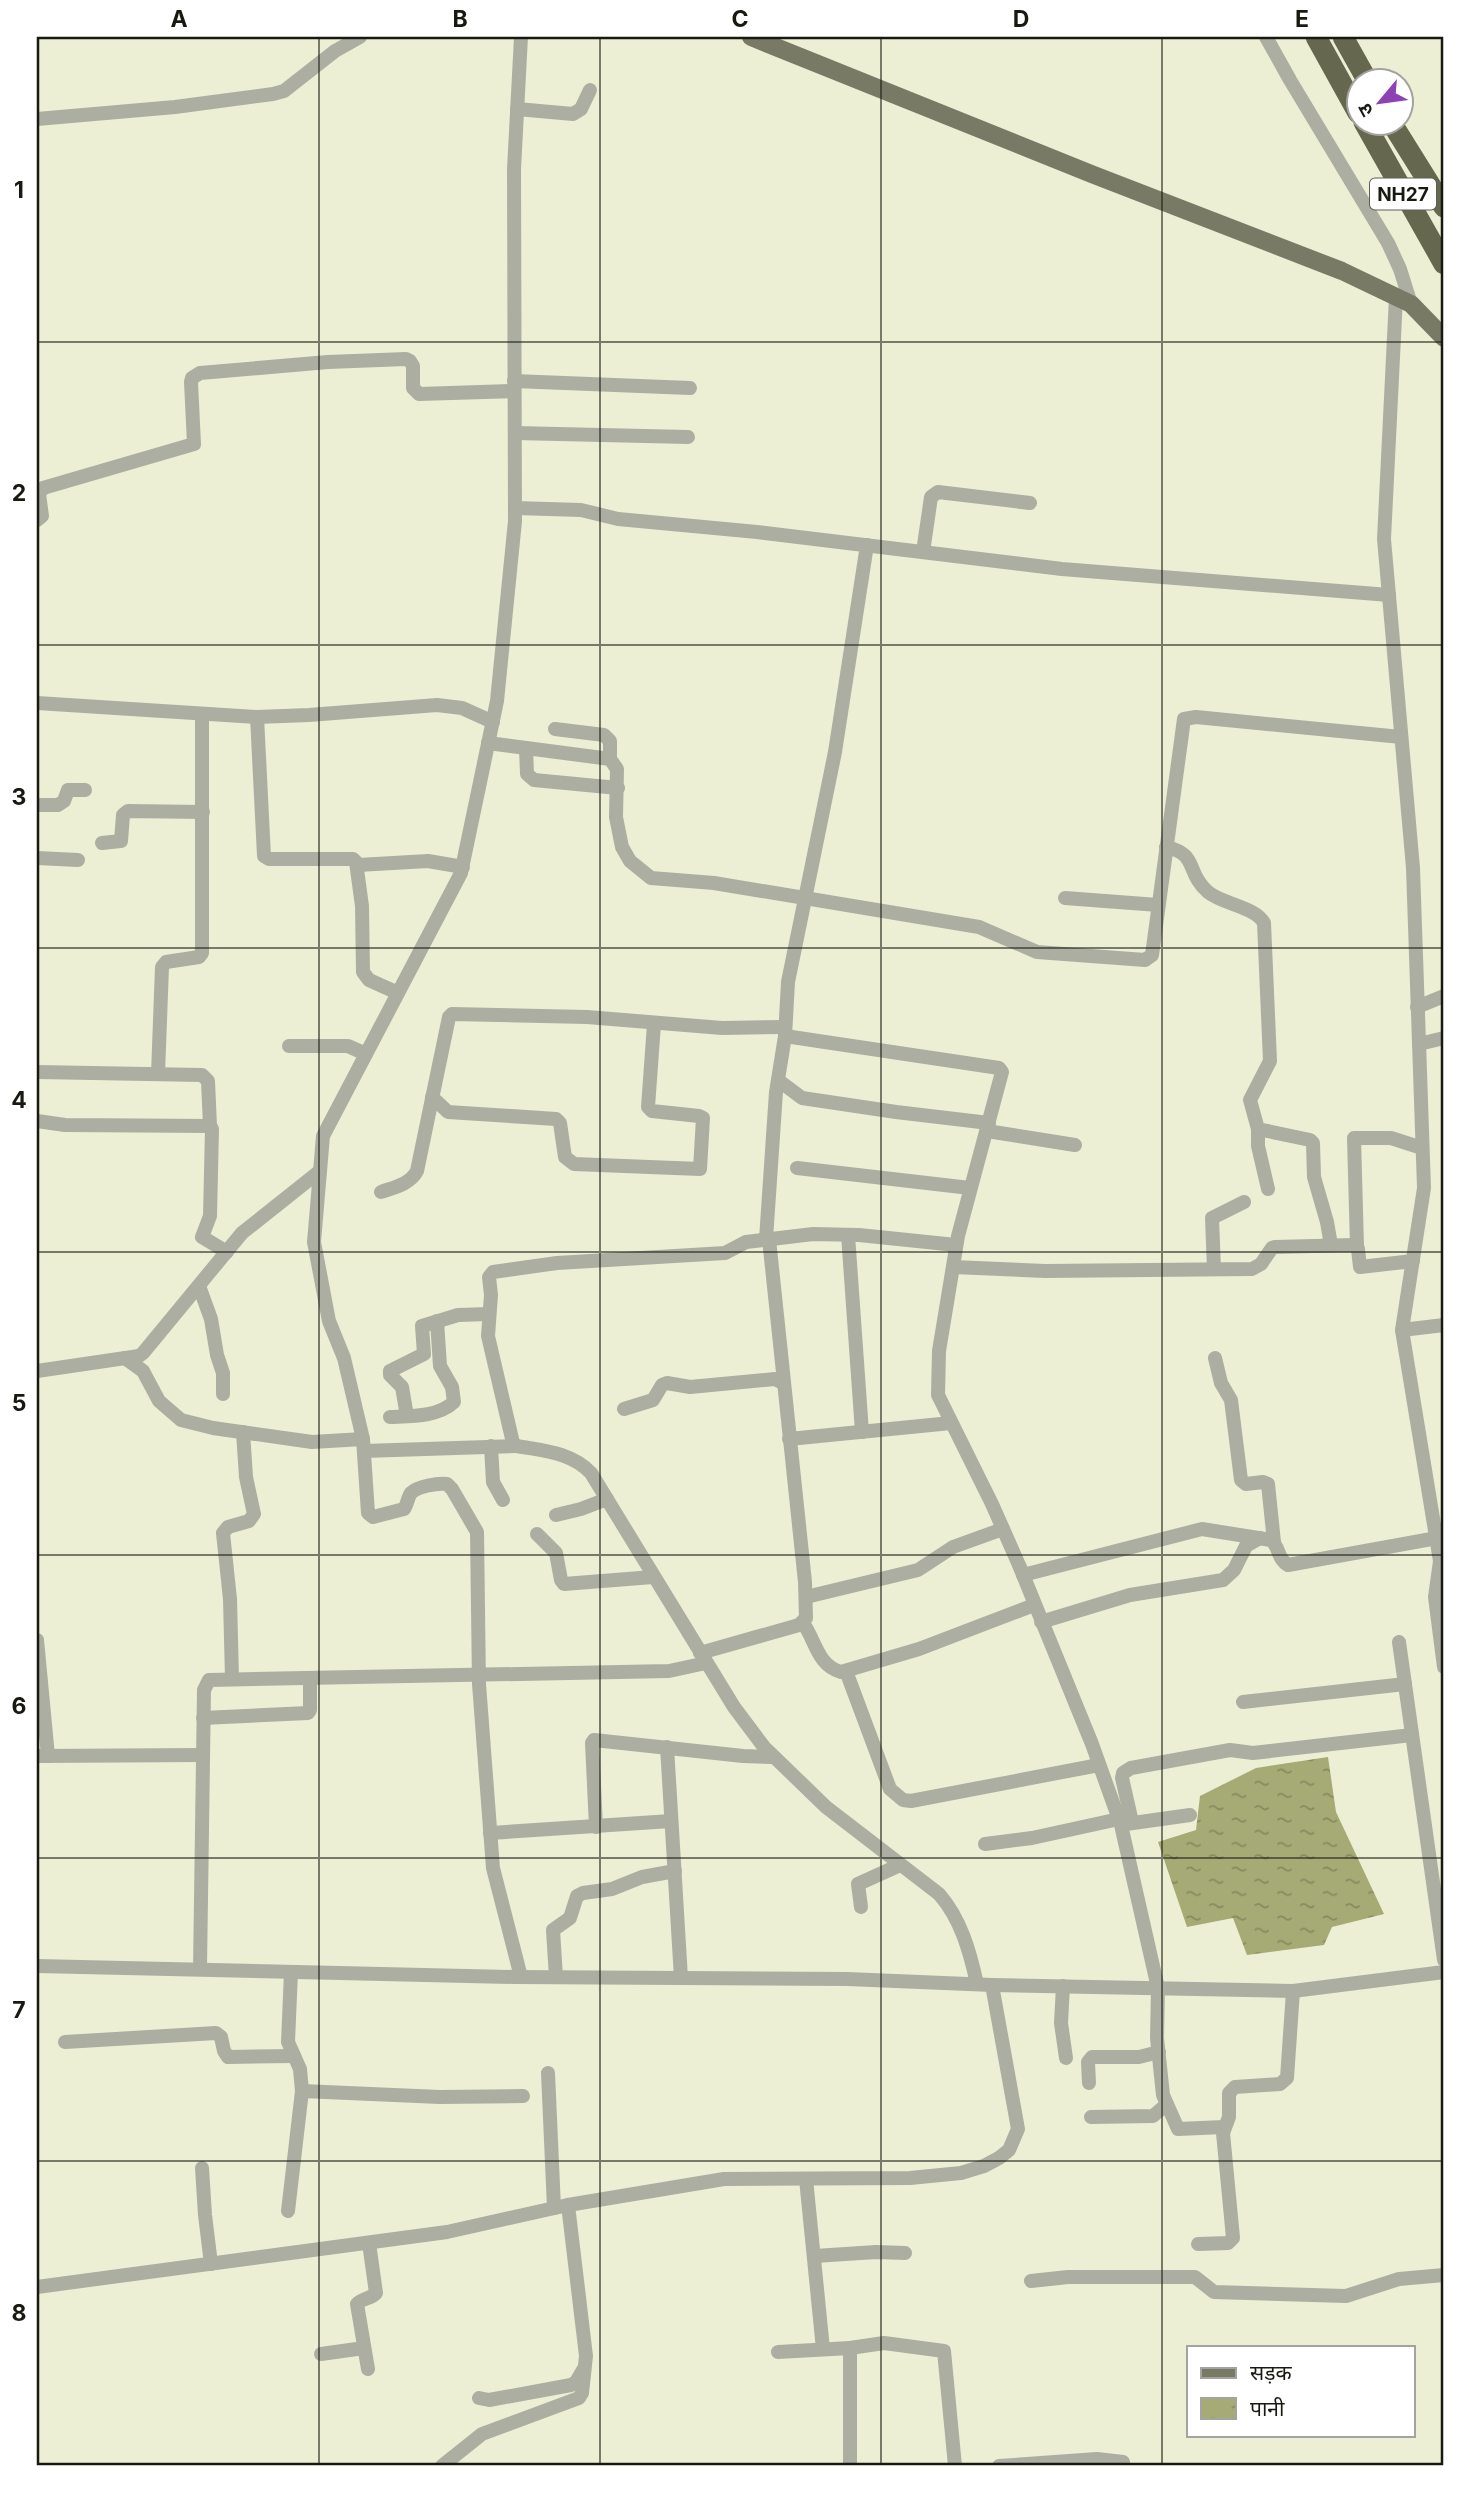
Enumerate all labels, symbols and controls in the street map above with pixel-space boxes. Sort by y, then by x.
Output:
text: A [170,5,188,33]
text: B [452,5,468,33]
text: C [731,5,749,33]
text: D [1013,5,1029,33]
text: E [1295,5,1309,33]
north arrow [1344,66,1414,136]
text: उ [1352,99,1378,120]
text: 1 [14,176,24,204]
road number: NH27 [1370,178,1436,210]
text: 2 [12,479,26,507]
text: 3 [12,783,26,811]
text: 4 [11,1086,27,1114]
text: 5 [12,1389,26,1417]
text: 6 [12,1692,26,1720]
text: 7 [12,1996,26,2024]
text: 8 [12,2299,26,2327]
legend [1187,2346,1414,2436]
text: सड़क [1250,2360,1292,2385]
text: पानी [1250,2396,1285,2421]

